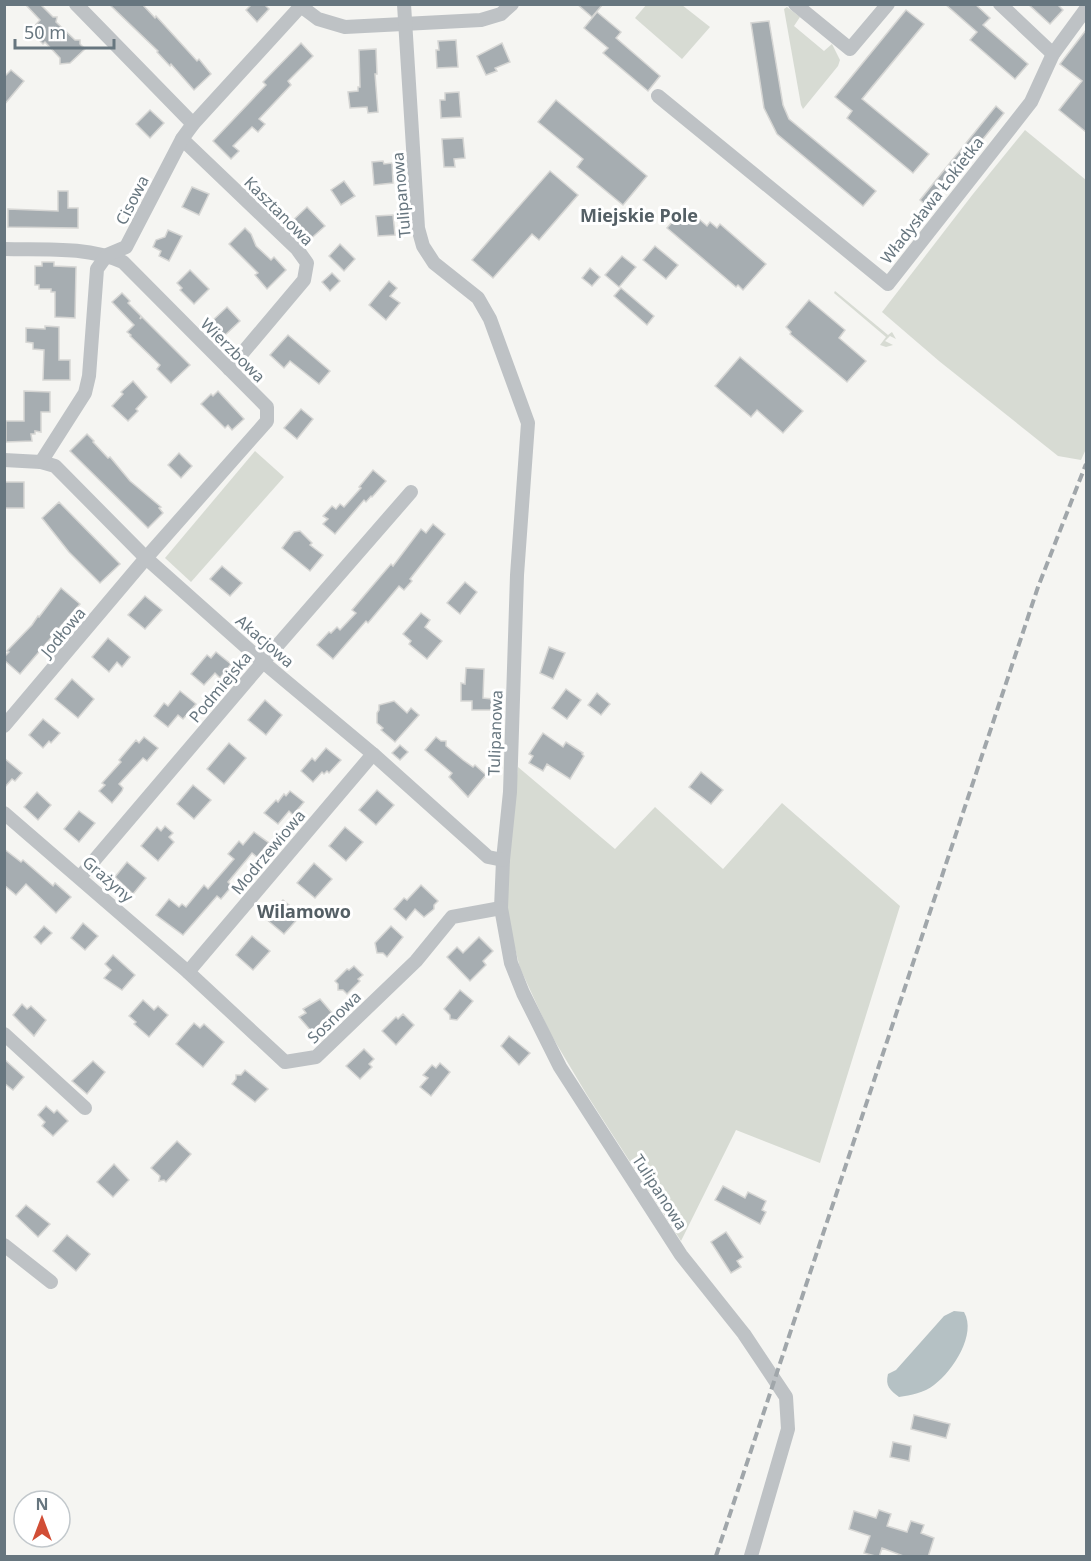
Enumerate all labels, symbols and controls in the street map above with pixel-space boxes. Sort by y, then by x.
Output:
scale bar [15,12,114,50]
text: 50 m [24,20,66,44]
street label: Władysława Łokietka [875,132,989,268]
street label: Tulipanowa [386,151,416,239]
street label: Cisowa [110,171,154,229]
street label: Kasztanowa [240,172,318,250]
district label: Miejskie Pole [580,203,698,227]
street label: Wierzbowa [196,313,270,387]
street label: Jodłowa [34,602,90,663]
street label: Akacjowa [231,610,299,672]
street label: Podmiejska [184,647,256,727]
street label: Tulipanowa [483,690,507,776]
street label: Modrzewiowa [226,805,310,899]
street label: Grażyny [78,851,139,908]
district label: Wilamowo [257,899,351,923]
street label: Sosnowa [302,986,366,1048]
street label: Tulipanowa [627,1150,693,1234]
north arrow [12,1489,72,1549]
text: N [35,1493,49,1515]

